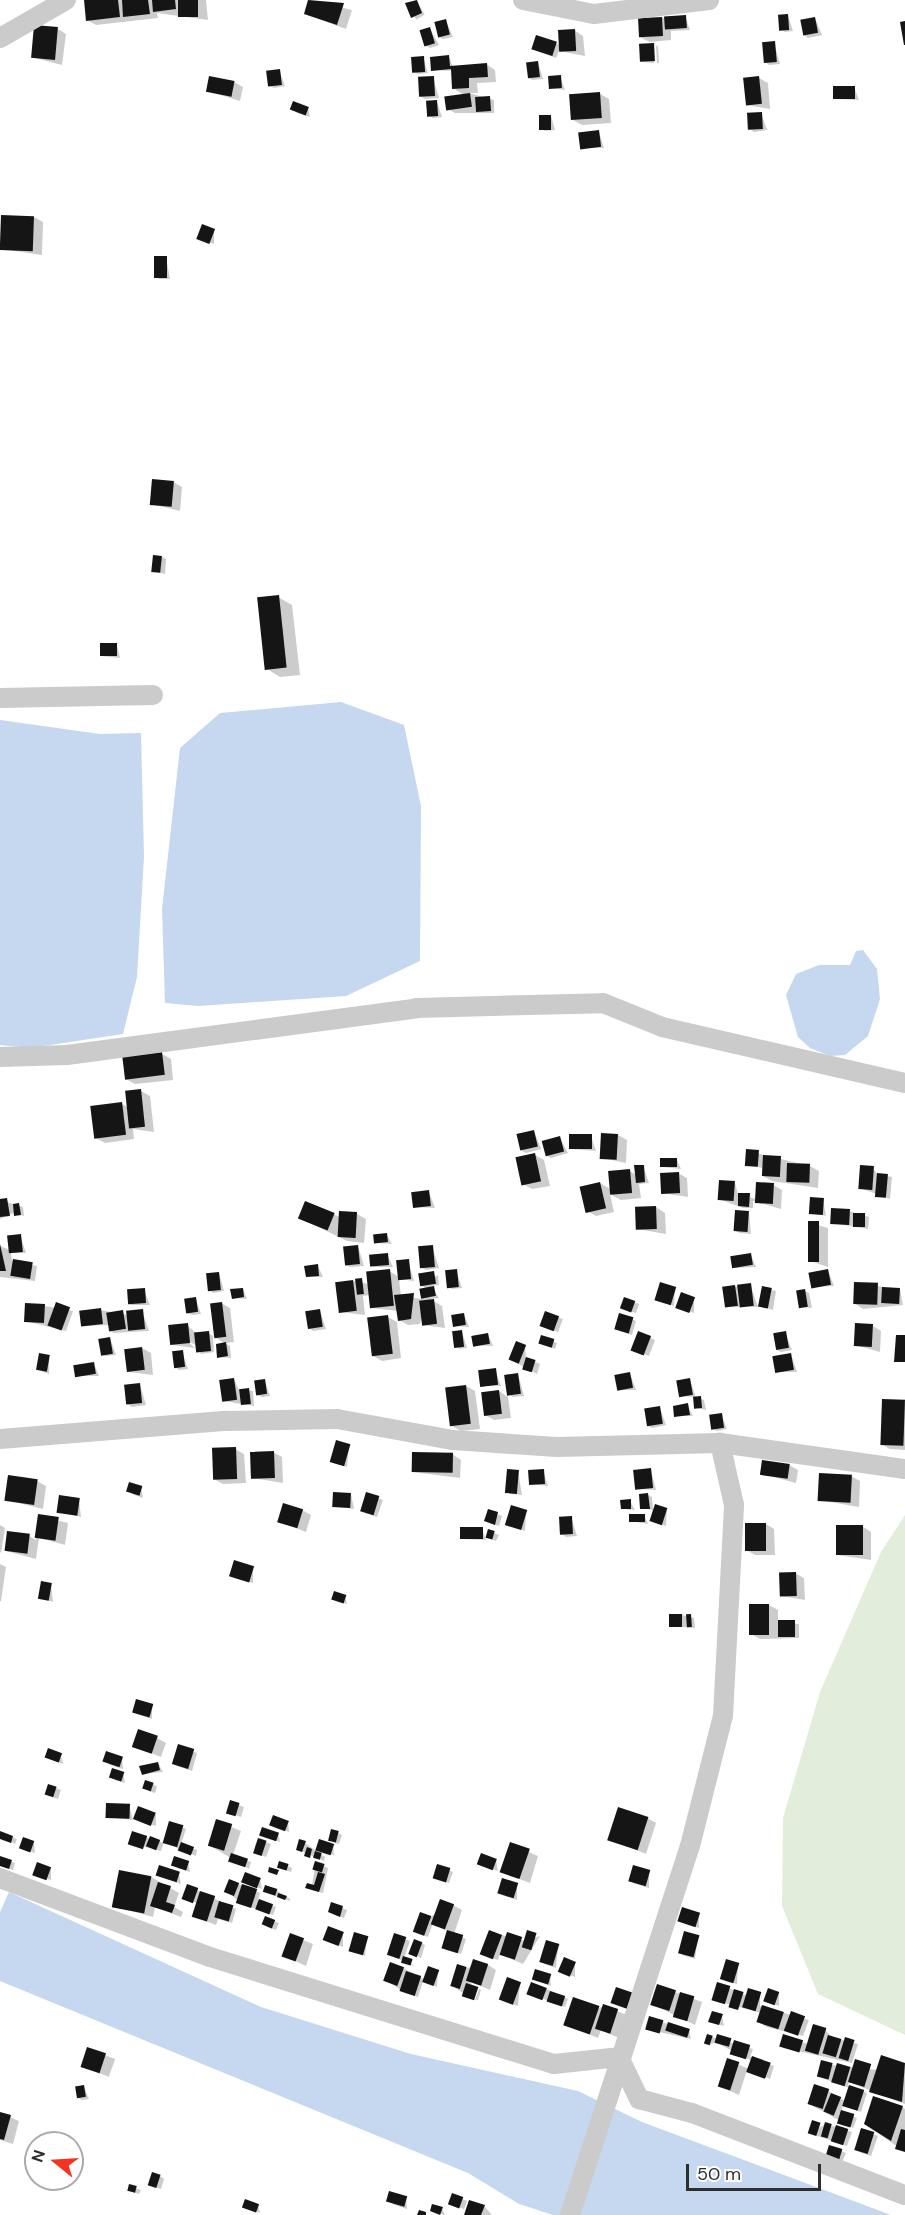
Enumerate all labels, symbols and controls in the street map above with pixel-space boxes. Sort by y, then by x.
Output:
north arrow [24,2131,84,2191]
text: N [27,2147,50,2165]
scale bar [689,2152,824,2190]
text: 50 m [697,2162,741,2186]

